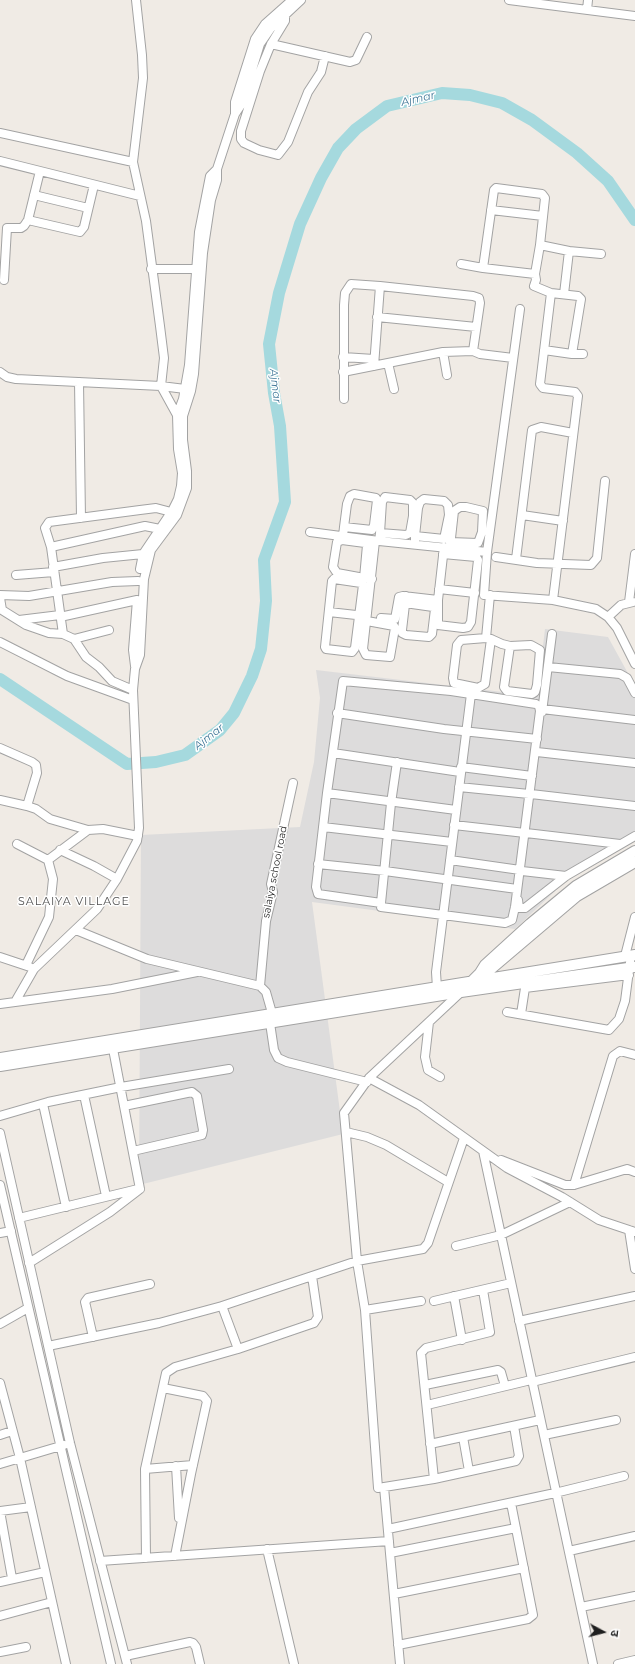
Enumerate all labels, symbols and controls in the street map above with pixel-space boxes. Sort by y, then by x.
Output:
water label: Ajmar [400,89,436,109]
water label: Ajmar [266,368,284,404]
water label: Ajmar [191,721,227,753]
street label: salaiya school road [260,825,290,919]
district label: SALAIYA VILLAGE [18,895,130,909]
north arrow [583,1612,623,1652]
text: उ [608,1629,622,1638]

